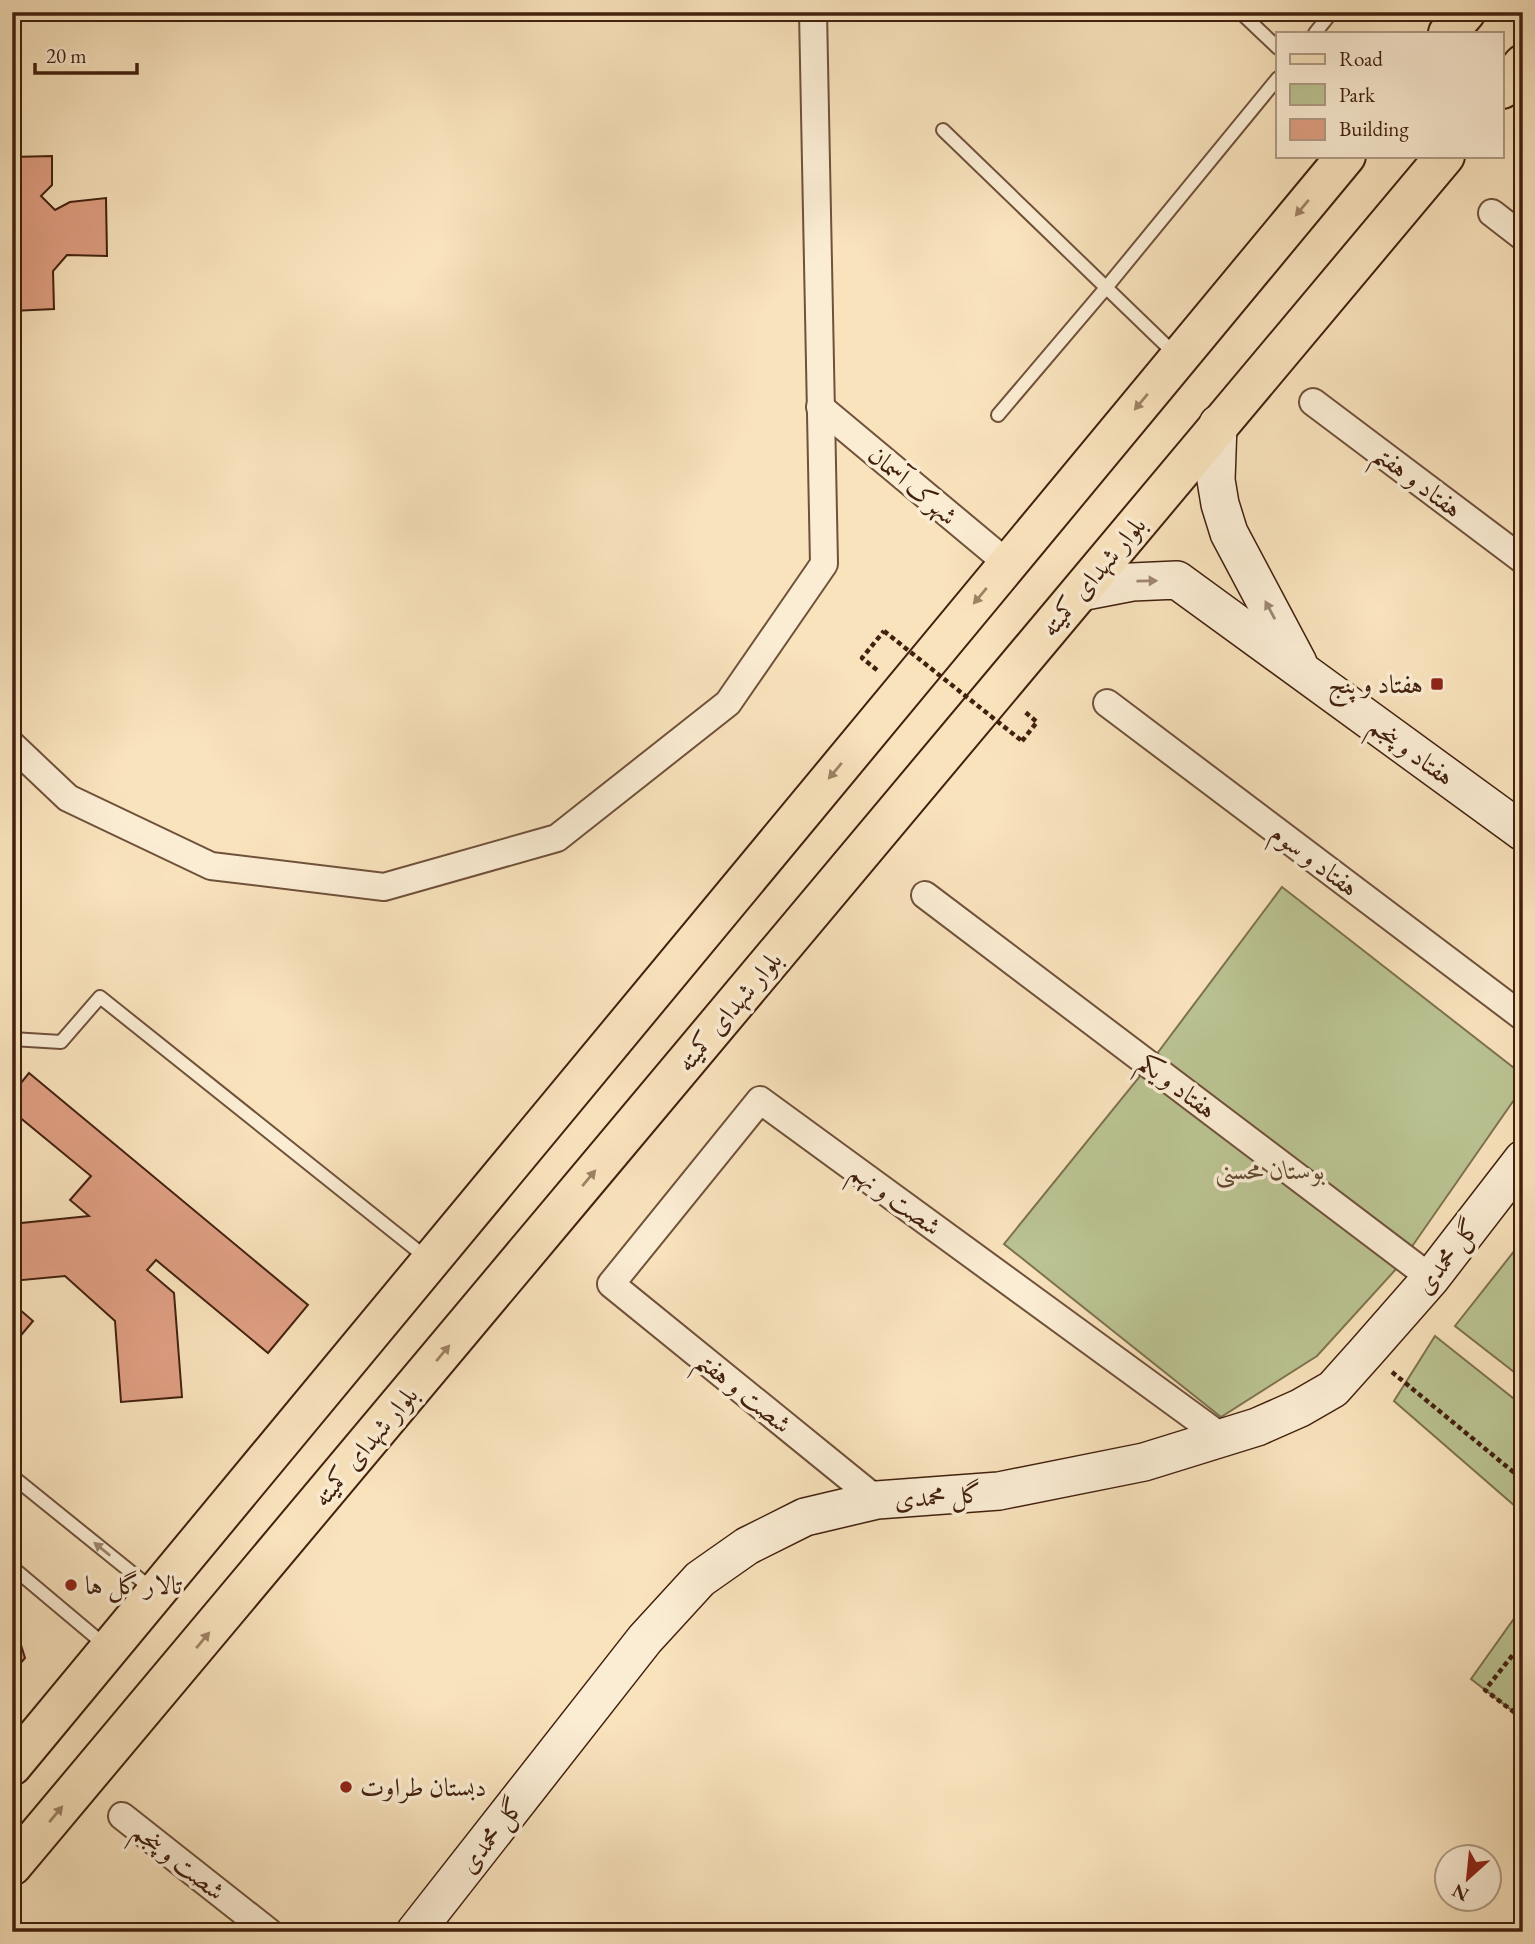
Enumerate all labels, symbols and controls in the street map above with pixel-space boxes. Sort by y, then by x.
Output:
scale bar [35,32,136,76]
legend [1276,32,1504,158]
text: 20 m [46,42,87,69]
text: Road [1339,45,1383,72]
text: Park [1339,81,1376,108]
text: Building [1339,115,1409,142]
one-way arrow [1295,199,1310,217]
one-way arrow [1134,393,1149,410]
street label: هفتاد و هفتم [1361,437,1469,533]
street label: شهرک آسمان [861,438,965,532]
street label: بلوار شهدای کمیته [1033,509,1153,643]
one-way arrow [1136,575,1158,587]
one-way arrow [973,587,988,604]
one-way arrow [1264,600,1276,619]
place label: هفتاد و پنج [1328,667,1423,708]
marker: هفتاد و پنج [1429,676,1445,692]
street label: هفتاد و پنجم [1358,709,1461,800]
one-way arrow [827,762,843,780]
street label: هفتاد و سوم [1260,816,1366,909]
street label: بلوار شهدای کمیته [669,944,789,1078]
street label: هفتاد و یکم [1127,1046,1224,1133]
park label: بوستان محسنی [1215,1153,1325,1189]
street label: شصت و نهم [839,1154,948,1250]
one-way arrow [581,1170,596,1187]
street label: گل محمدی [1407,1211,1488,1301]
street label: شصت و هفتم [684,1343,799,1448]
one-way arrow [435,1344,450,1361]
street label: بلوار شهدای کمیته [305,1379,425,1513]
street label: گل محمدی [893,1476,983,1517]
one-way arrow [94,1541,112,1556]
place label: تالار گل ها [85,1568,183,1603]
marker: تالار گل ها [63,1577,79,1593]
one-way arrow [195,1631,210,1649]
place label: دبستان طراوت [360,1770,486,1804]
marker: دبستان طراوت [338,1779,354,1795]
street label: گل محمدی [451,1790,532,1880]
one-way arrow [48,1805,64,1823]
street label: شصت و پنجم [121,1814,232,1914]
north arrow [1434,1842,1504,1912]
text: N [1447,1878,1473,1907]

